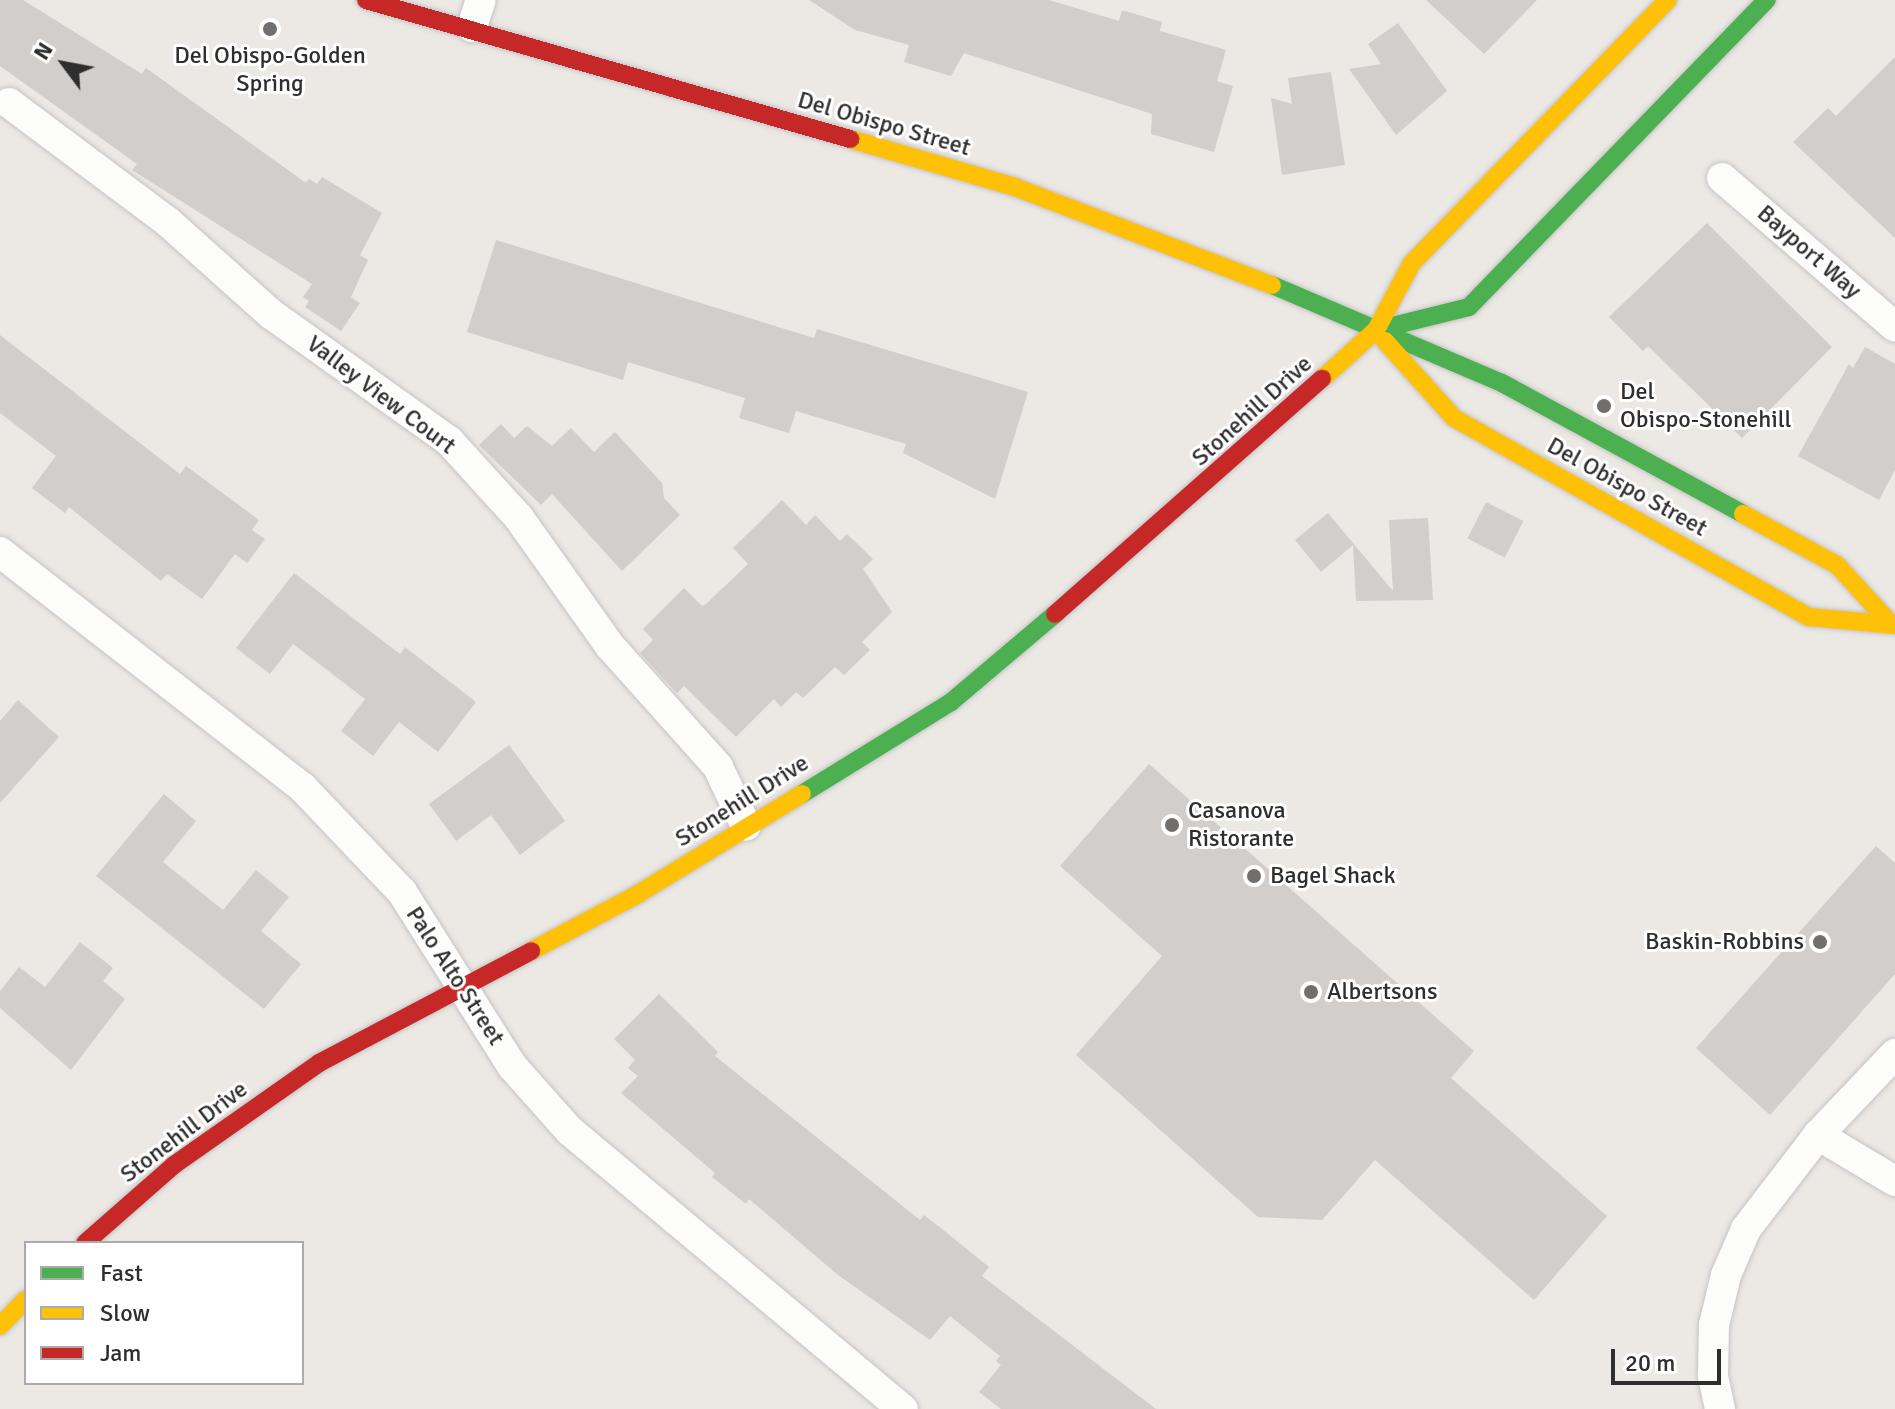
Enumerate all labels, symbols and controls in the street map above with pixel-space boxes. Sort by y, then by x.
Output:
marker: Del Obispo-Golden Spring [261,20,279,38]
north arrow [24,24,104,104]
text: N [28,37,59,65]
place label: Del Obispo-Golden Spring [174,42,366,98]
street label: Del Obispo Street [794,86,974,162]
street label: Bayport Way [1751,199,1867,305]
street label: Valley View Court [301,330,461,460]
street label: Stonehill Drive [1186,350,1318,472]
place label: Del Obispo-Stonehill [1620,378,1792,434]
marker: Del Obispo-Stonehill [1595,397,1613,415]
street label: Del Obispo Street [1542,431,1712,543]
street label: Stonehill Drive [670,749,814,853]
place label: Casanova Ristorante [1188,797,1294,853]
marker: Casanova Ristorante [1163,816,1181,834]
place label: Bagel Shack [1270,862,1395,890]
marker: Bagel Shack [1245,867,1263,885]
street label: Palo Alto Street [400,901,510,1051]
place label: Baskin-Robbins [1645,928,1804,956]
marker: Baskin-Robbins [1811,933,1829,951]
place label: Albertsons [1327,978,1437,1006]
marker: Albertsons [1302,983,1320,1001]
street label: Stonehill Drive [115,1075,253,1189]
legend [24,1241,304,1385]
text: Fast [100,1258,143,1288]
text: Slow [100,1298,150,1328]
scale bar [1615,1333,1725,1383]
text: Jam [100,1338,141,1368]
text: 20 m [1625,1348,1675,1378]

